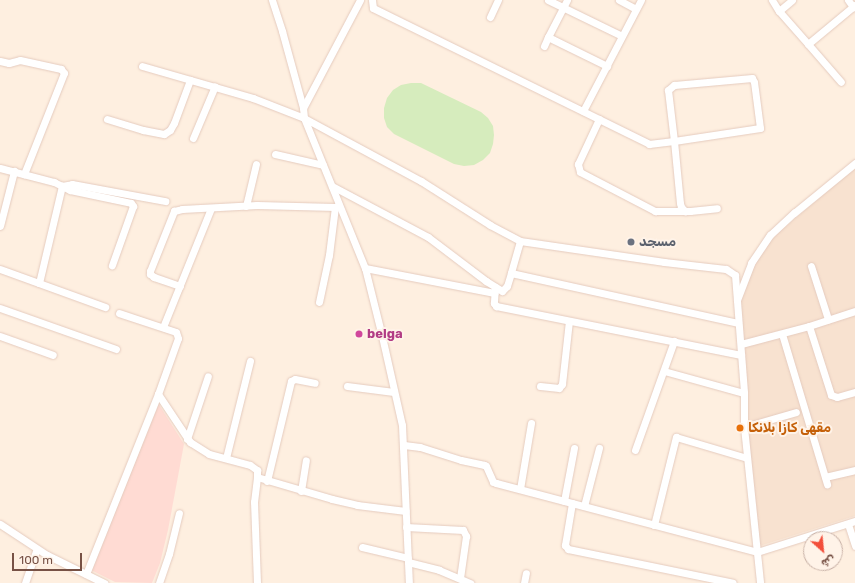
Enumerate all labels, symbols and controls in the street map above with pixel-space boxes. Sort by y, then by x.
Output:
place label: مسجد [639,234,676,250]
marker: مسجد [626,237,636,247]
place label: belga [367,326,403,342]
marker: belga [354,329,364,339]
place label: مقهى كازا بلانكا [748,420,831,436]
marker: مقهى كازا بلانكا [735,423,745,433]
north arrow [803,531,843,571]
scale bar [14,545,84,571]
text: ش [819,552,837,570]
text: 100 m [19,553,53,567]

